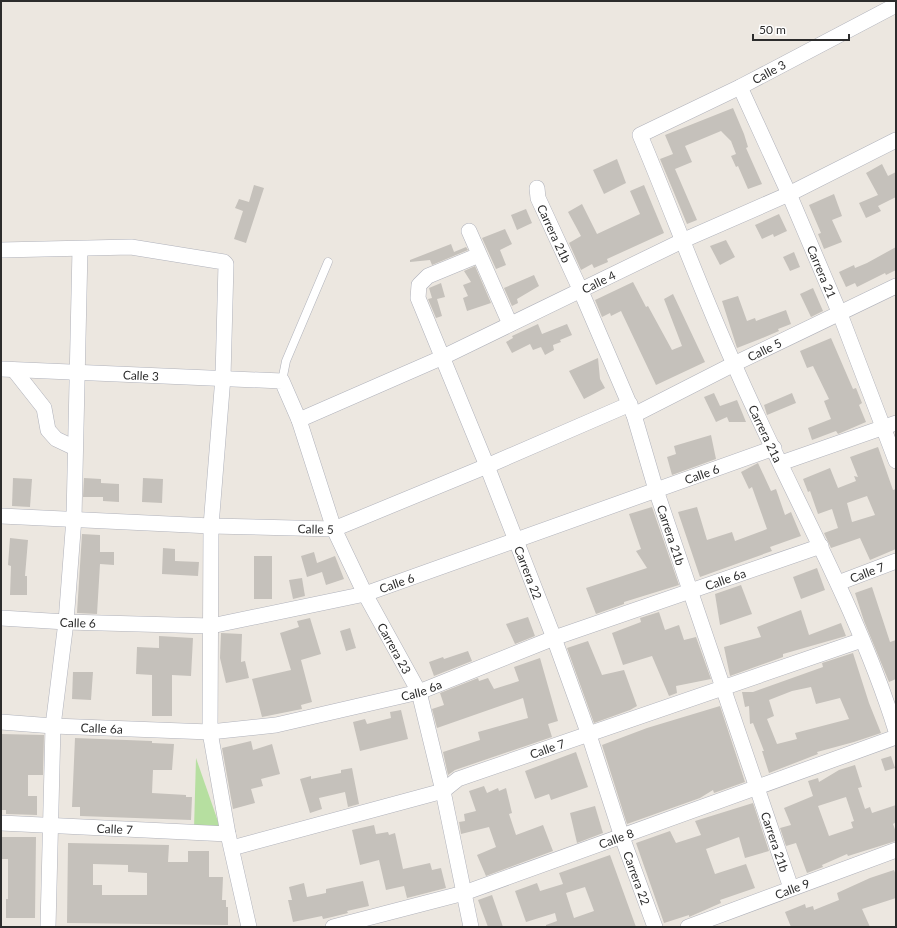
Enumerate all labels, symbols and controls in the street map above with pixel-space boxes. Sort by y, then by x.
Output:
scale bar [753,16,849,42]
text: 50 m [759,22,786,37]
street label: Calle 3 [750,57,788,87]
street label: Carrera 21b [534,202,574,265]
street label: Carrera 21 [804,243,840,300]
street label: Calle 4 [579,267,618,296]
street label: Calle 5 [745,335,784,364]
street label: Calle 3 [123,367,159,383]
street label: Carrera 21a [746,402,786,465]
street label: Calle 6 [682,461,721,487]
street label: Carrera 21b [654,503,689,567]
street label: Calle 5 [298,521,334,536]
street label: Carrera 22 [511,544,546,602]
street label: Calle 7 [847,559,887,585]
street label: Calle 6a [703,565,748,593]
street label: Calle 6 [377,570,416,596]
street label: Calle 6 [59,614,96,630]
street label: Carrera 23 [375,620,415,676]
street label: Calle 6a [399,676,444,703]
street label: Calle 6a [81,720,123,736]
street label: Calle 7 [528,735,567,761]
street label: Carrera 21b [758,810,793,874]
street label: Calle 7 [96,820,133,837]
street label: Calle 8 [597,825,636,851]
street label: Carrera 22 [620,849,654,907]
street label: Calle 9 [773,875,812,902]

